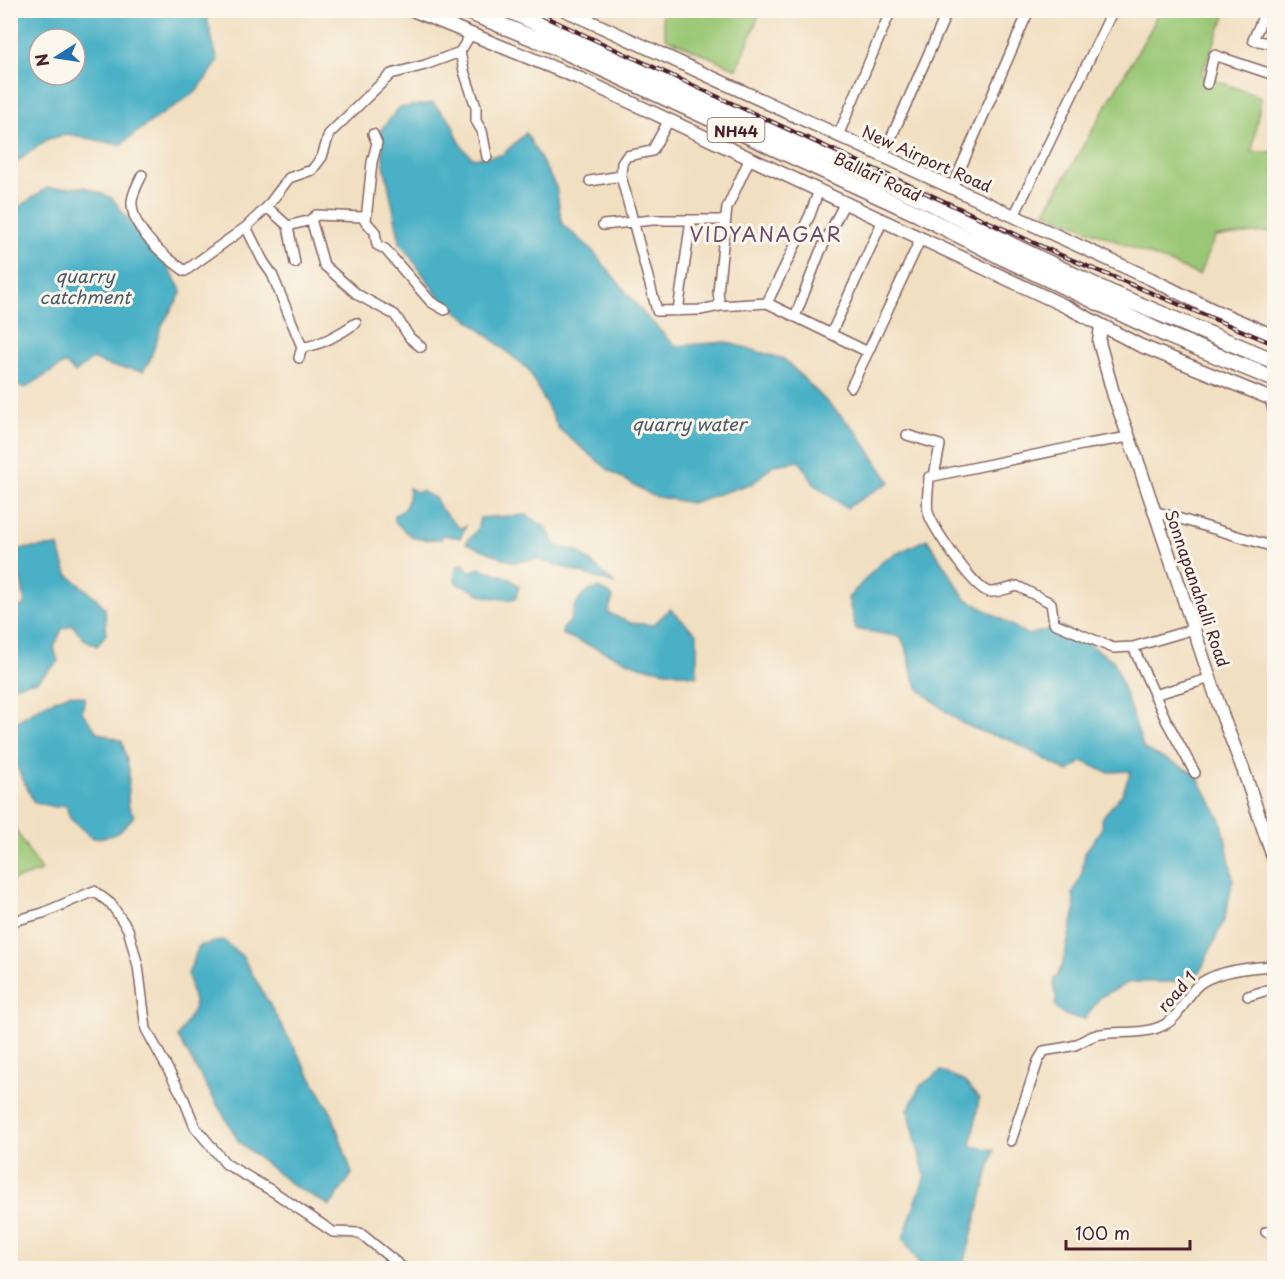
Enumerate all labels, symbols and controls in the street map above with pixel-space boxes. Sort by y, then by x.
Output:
north arrow [27,27,87,87]
text: N [28,52,54,69]
road number: NH44 [708,118,764,142]
street label: New Airport Road [858,119,996,197]
street label: Ballari Road [830,145,926,207]
district label: VIDYANAGAR [690,219,843,249]
water label: quarry catchment [40,262,133,310]
water label: quarry water [632,410,749,437]
street label: Sonnapanahalli Road [1160,506,1236,670]
street label: road 1 [1151,965,1201,1017]
scale bar [1066,1213,1190,1251]
text: 100 m [1075,1219,1130,1246]

